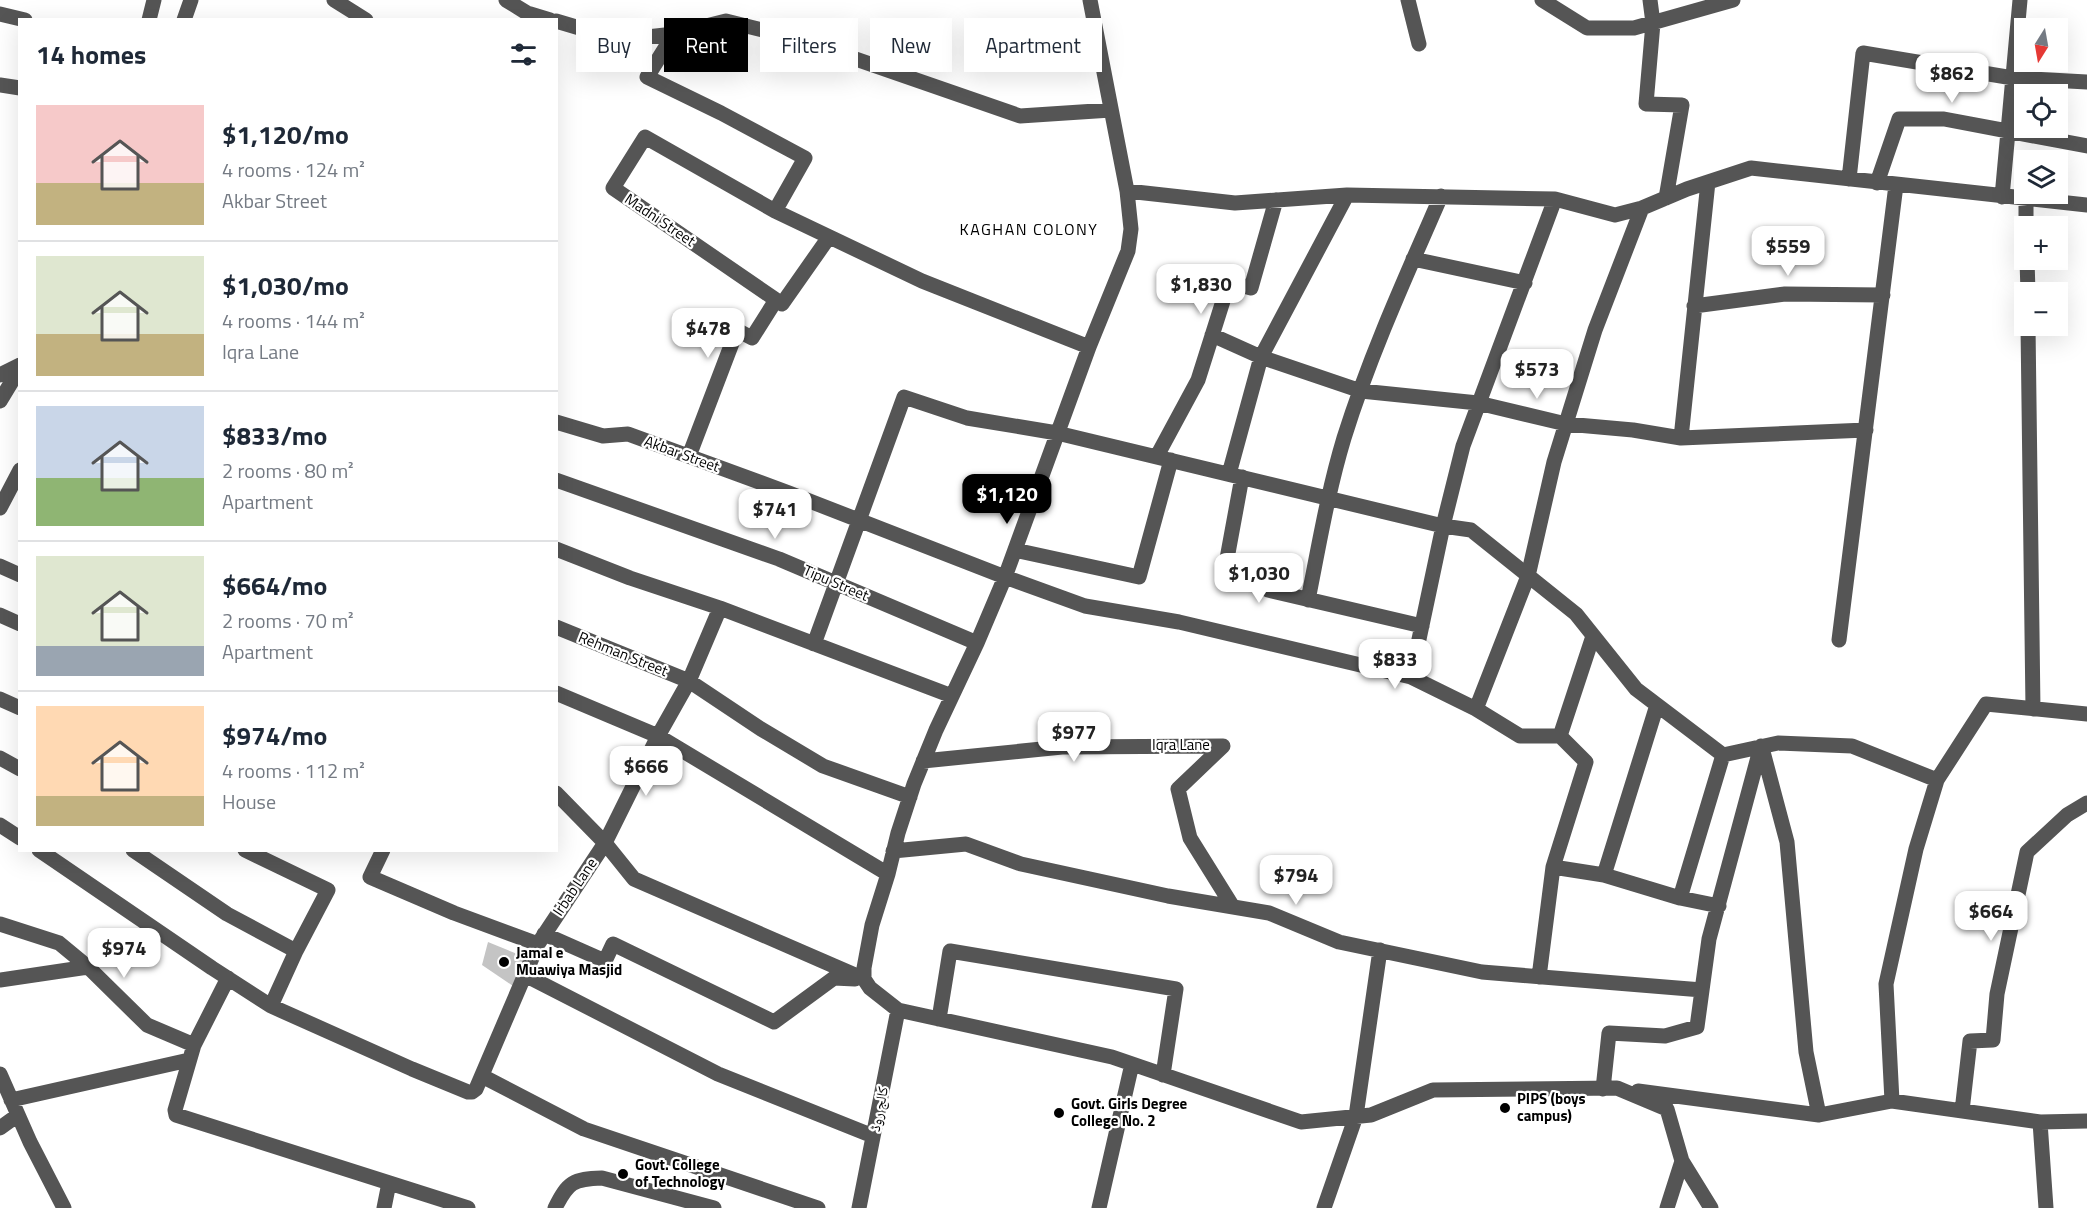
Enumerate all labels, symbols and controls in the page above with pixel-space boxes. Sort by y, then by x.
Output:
chip: Buy [576,18,652,72]
chip: Rent [664,18,748,72]
chip: Filters [760,18,858,72]
chip: New [870,18,952,72]
chip: Apartment [964,18,1102,72]
north arrow [2014,18,2068,72]
map controls [2014,18,2068,336]
text: 14 homes [36,35,146,74]
icon: filters [507,38,540,71]
pin: $862 [1916,53,1988,104]
text: $862 [1930,57,1974,88]
button: locate [2014,84,2068,138]
text: $1,120/mo [222,115,349,154]
icon: home [84,129,156,201]
button: layers [2014,150,2068,204]
text: 4 rooms · 124 m² [222,154,365,185]
text: Akbar Street [222,185,327,216]
street label: Madni Street [620,187,701,252]
button: + [2014,216,2068,270]
district label: KAGHAN COLONY [960,217,1098,241]
pin: $559 [1752,226,1824,277]
text: $559 [1766,230,1810,261]
pin: $1,830 [1152,264,1250,315]
text: $1,030/mo [222,266,349,305]
text: $1,830 [1170,268,1232,299]
icon: home [84,280,156,352]
button: − [2014,282,2068,336]
text: 4 rooms · 144 m² [222,305,365,336]
pin: $478 [672,308,744,359]
text: $478 [686,312,730,343]
text: Iqra Lane [222,336,299,367]
pin: $573 [1501,349,1573,400]
text: $573 [1515,353,1559,384]
text: $833/mo [222,416,327,455]
street label: Akbar Street [641,429,724,478]
icon: home [84,430,156,502]
text: 2 rooms · 80 m² [222,455,354,486]
pin: $1,120 [958,474,1056,525]
text: $1,120 [976,478,1038,509]
text: Apartment [222,486,313,517]
pin: $741 [739,489,811,540]
text: $741 [753,493,797,524]
pin: $1,030 [1210,553,1308,604]
text: $1,030 [1228,557,1290,588]
street label: Tipu Street [800,558,873,607]
text: $664/mo [222,566,327,605]
icon: home [84,580,156,652]
text: 2 rooms · 70 m² [222,605,354,636]
street label: Rehman Street [575,625,672,682]
text: Apartment [222,636,313,667]
pin: $833 [1359,639,1431,690]
text: $833 [1373,643,1417,674]
pin: $977 [1038,712,1110,763]
text: $974/mo [222,716,327,755]
text: $977 [1052,716,1096,747]
icon: home [84,730,156,802]
street label: Iqra Lane [1152,733,1210,756]
pin: $666 [610,746,682,797]
text: $666 [624,750,668,781]
text: 4 rooms · 112 m² [222,755,365,786]
text: House [222,786,276,817]
street label: Irbab Lane [547,853,603,920]
pin: $794 [1260,855,1332,906]
text: $794 [1274,859,1318,890]
pin: $664 [1955,891,2027,942]
text: $664 [1969,895,2013,926]
pin: $974 [88,928,160,979]
text: $974 [102,932,146,963]
place label: Jamal e Muawiya Masjid [516,941,622,981]
marker: Jamal e Muawiya Masjid [497,955,511,969]
street label: کالج روڈ [863,1084,894,1133]
place label: PIPS (boys campus) [1517,1087,1586,1127]
place label: Govt. Girls Degree College No. 2 [1071,1092,1188,1132]
marker: PIPS (boys campus) [1498,1101,1512,1115]
marker: Govt. Girls Degree College No. 2 [1052,1106,1066,1120]
place label: Govt. College of Technology [635,1153,725,1193]
marker: Govt. College of Technology [616,1167,630,1181]

